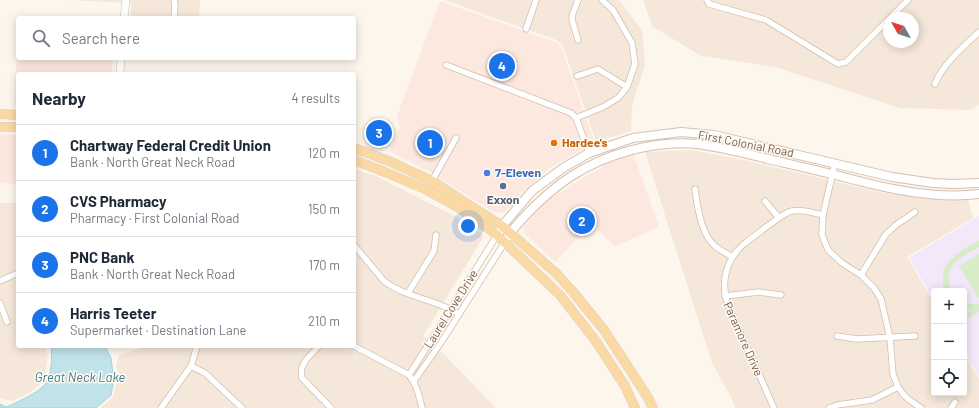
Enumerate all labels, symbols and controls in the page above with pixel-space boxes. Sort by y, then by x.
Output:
north arrow [883,12,919,48]
search box [16,16,356,60]
icon: search [30,27,52,49]
text: Search here [62,29,140,47]
pin: 4 [489,51,515,81]
text: Nearby [32,88,86,108]
text: 4 results [292,90,340,106]
pin: 3 [366,118,392,148]
street label: First Colonial Road [697,127,795,159]
pin: 1 [417,128,443,158]
place label: Hardee's [562,135,607,149]
text: Chartway Federal Credit Union [70,136,271,154]
marker: Hardee's [549,138,559,148]
text: 1 [43,145,47,161]
text: 120 m [308,145,340,161]
text: Bank · North Great Neck Road [70,154,235,170]
place label: 7-Eleven [495,165,541,179]
marker: 7-Eleven [482,168,492,178]
marker: Exxon [498,181,508,191]
text: CVS Pharmacy [70,192,167,210]
place label: Exxon [487,192,519,206]
text: 2 [41,201,49,217]
text: 150 m [308,201,340,217]
pin: 2 [569,206,595,236]
text: Pharmacy · First Colonial Road [70,210,239,226]
your location [458,216,478,236]
text: PNC Bank [70,248,134,266]
text: 3 [41,257,49,273]
text: 170 m [309,257,340,273]
text: Bank · North Great Neck Road [70,266,235,282]
street label: Laurel Cove Drive [420,267,480,350]
map controls [931,288,967,396]
button: + [931,288,967,324]
street label: Paramore Drive [721,299,767,378]
text: Harris Teeter [70,304,156,322]
text: 4 [41,313,49,329]
text: 210 m [308,313,340,329]
text: Supermarket · Destination Lane [70,322,247,338]
button: − [931,324,967,360]
button: locate [931,360,967,396]
water label: Great Neck Lake [35,369,125,385]

